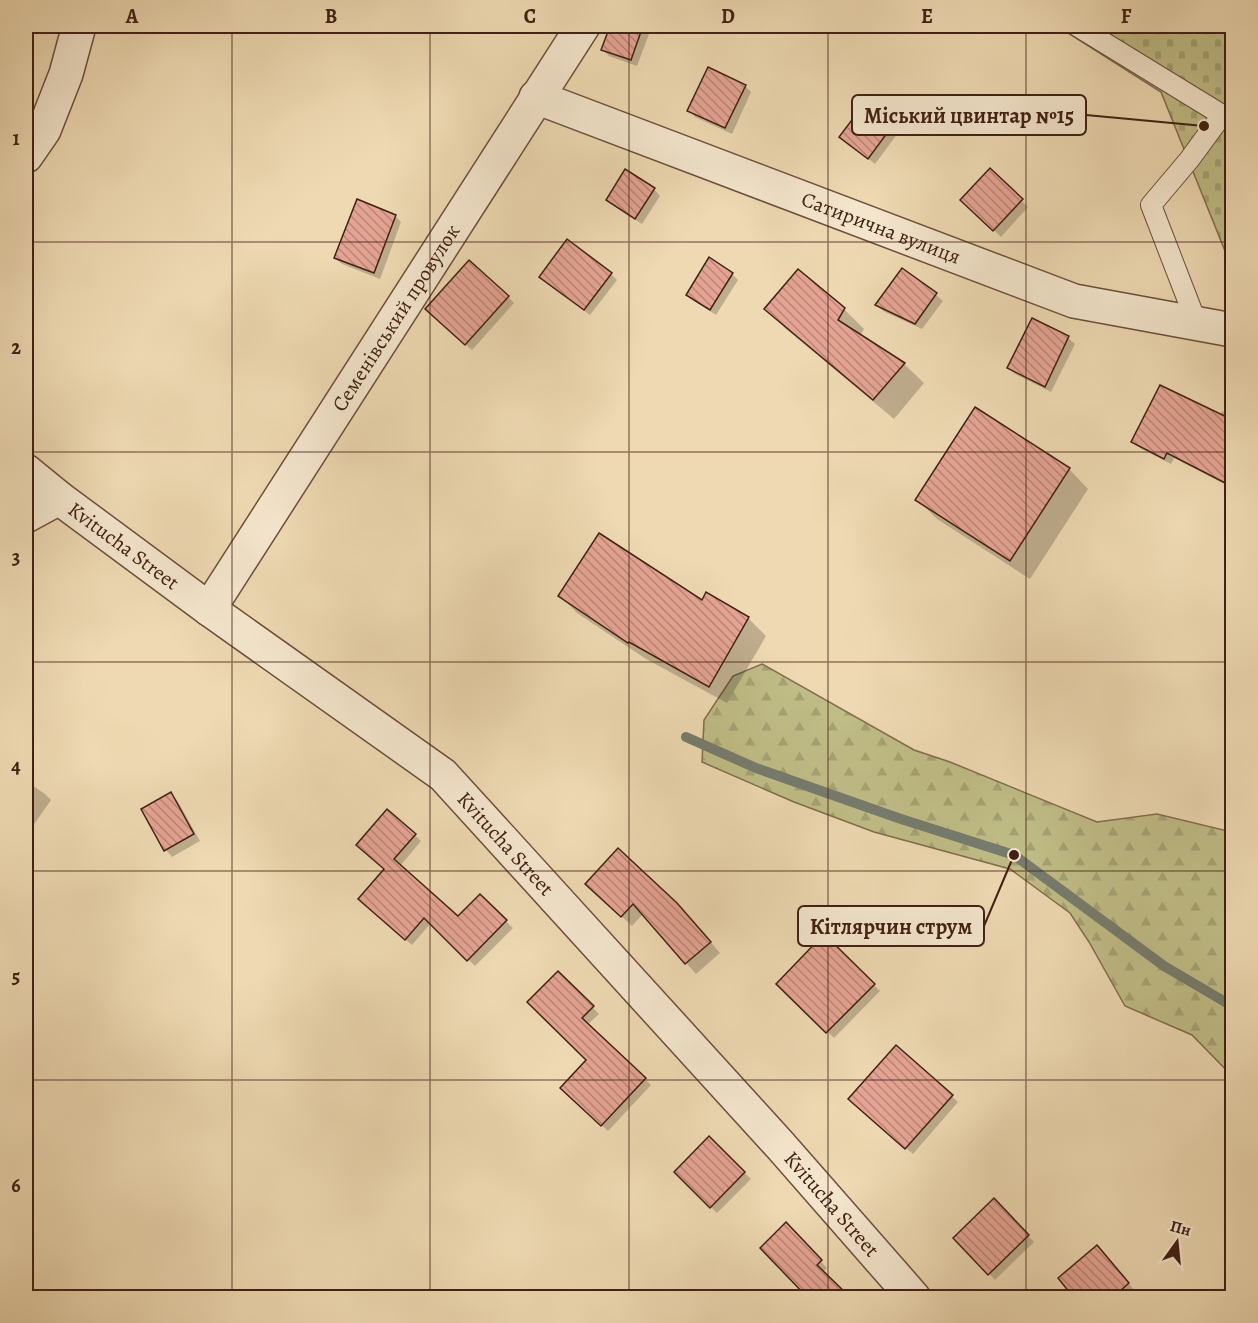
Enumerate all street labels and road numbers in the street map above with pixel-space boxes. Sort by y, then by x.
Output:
street label: Сатирична вулиця [797,185,965,271]
street label: Семенівський провулок [325,219,466,417]
street label: Kvitucha Street [62,495,185,596]
street label: Kvitucha Street [451,785,560,902]
street label: Kvitucha Street [778,1145,886,1263]

